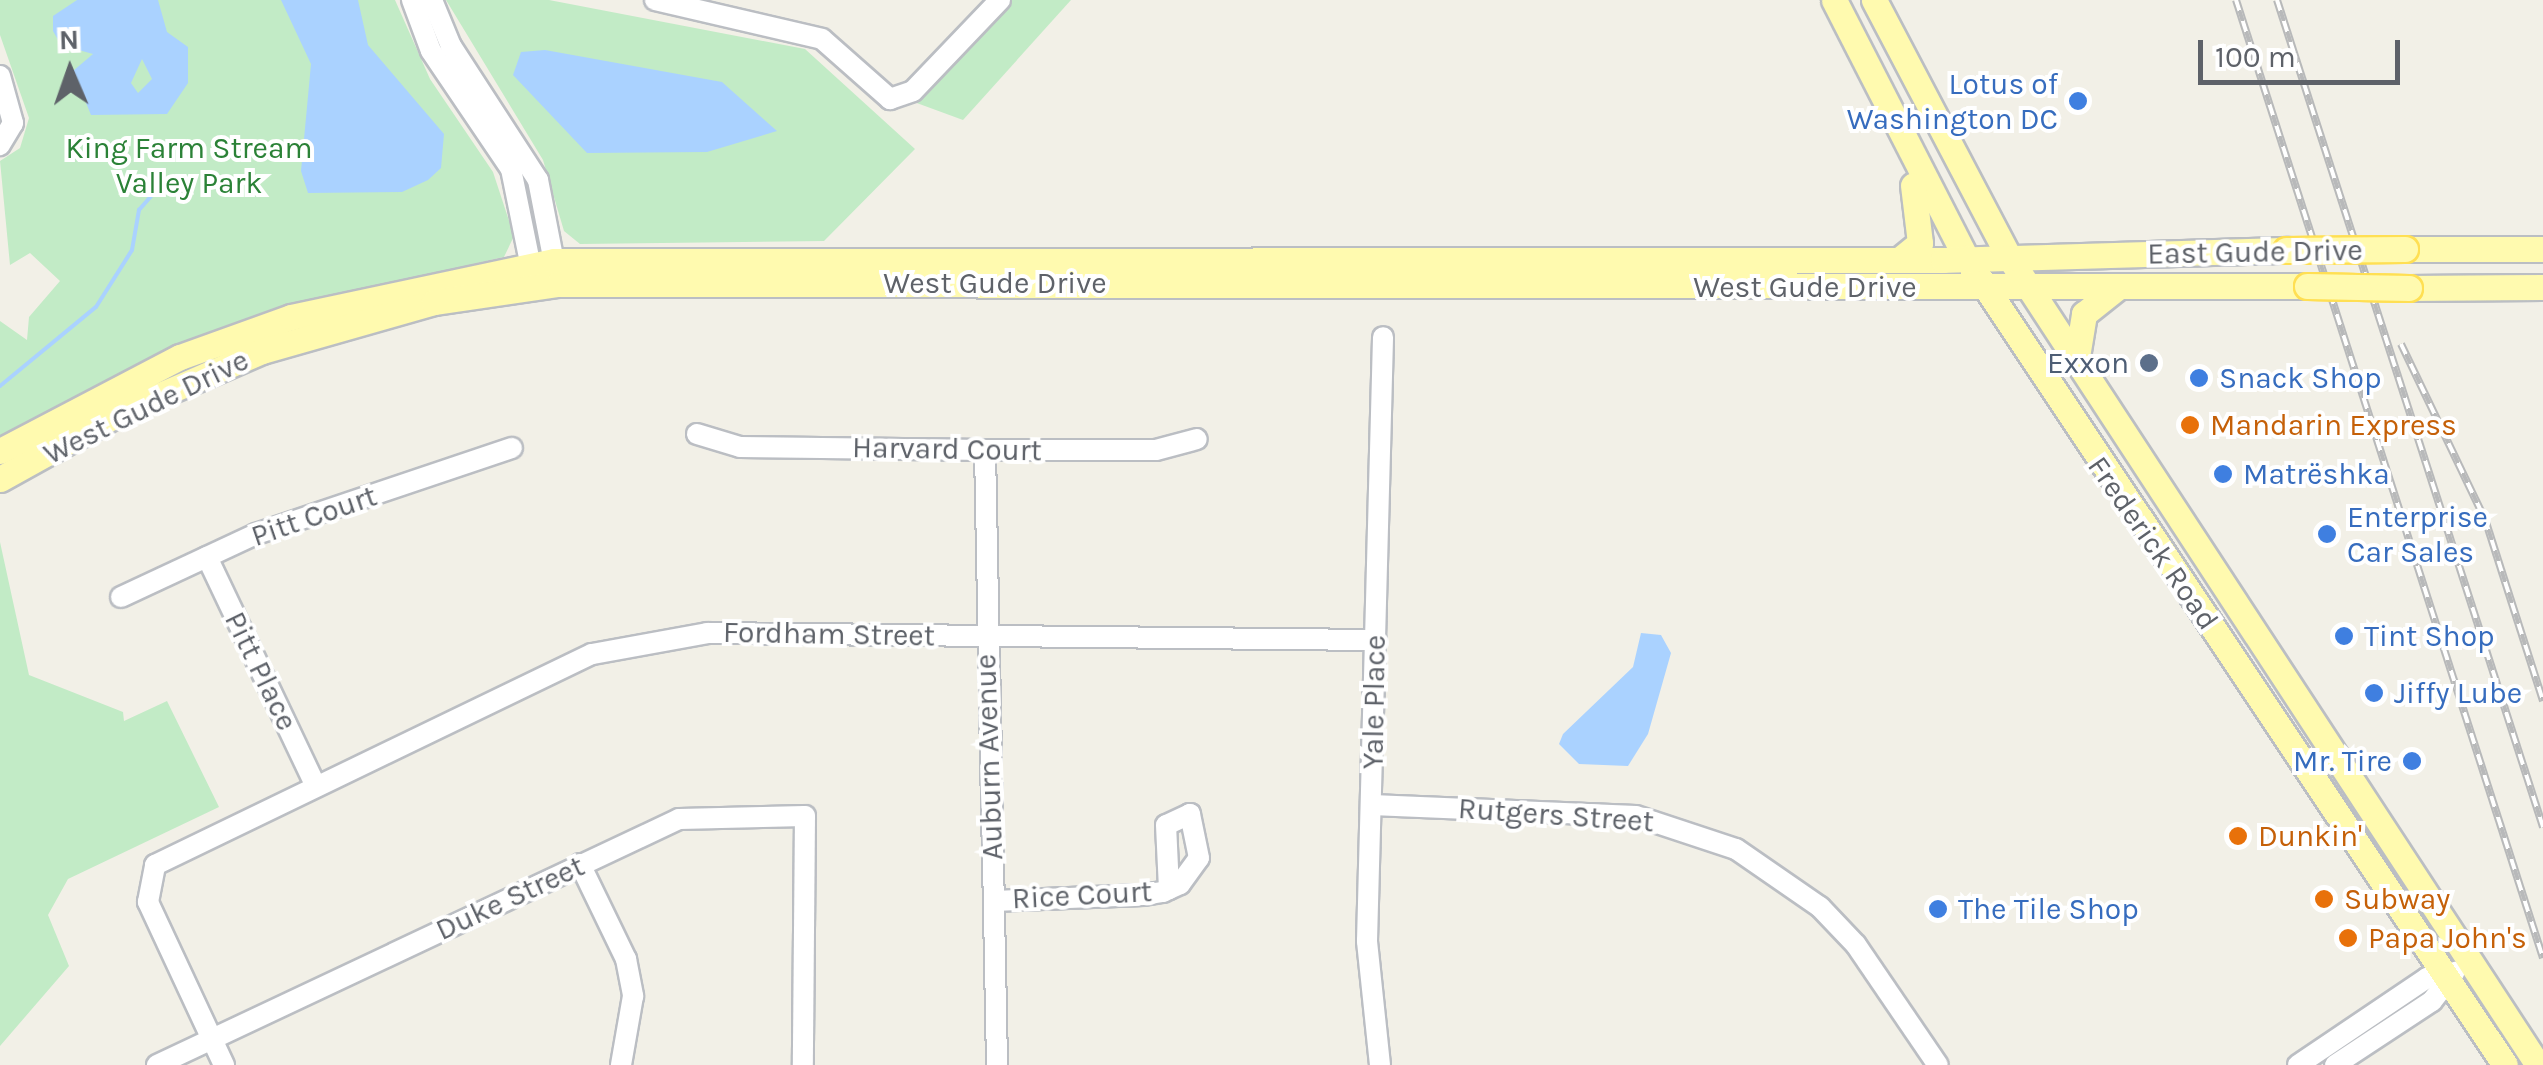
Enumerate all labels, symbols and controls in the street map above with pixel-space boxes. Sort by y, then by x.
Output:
north arrow [20,20,120,120]
scale bar [2203,20,2406,82]
text: N [58,23,80,56]
text: 100 m [2215,39,2296,75]
place label: Lotus of Washington DC [1847,66,2058,136]
marker: Lotus of Washington DC [2067,90,2089,112]
park label: King Farm Stream Valley Park [65,130,313,200]
street label: East Gude Drive [2147,232,2363,272]
street label: West Gude Drive [883,265,1107,301]
street label: West Gude Drive [1693,269,1917,305]
street label: West Gude Drive [38,342,254,472]
place label: Exxon [2047,345,2129,381]
marker: Exxon [2138,352,2160,374]
place label: Snack Shop [2219,360,2381,396]
marker: Snack Shop [2188,367,2210,389]
place label: Mandarin Express [2210,407,2457,443]
marker: Mandarin Express [2179,414,2201,436]
street label: Harvard Court [852,429,1042,469]
street label: Frederick Road [2080,449,2226,637]
place label: Matrëshka [2243,456,2390,492]
marker: Matrëshka [2212,463,2234,485]
street label: Pitt Court [247,478,381,554]
place label: Enterprise Car Sales [2347,499,2488,570]
marker: Enterprise Car Sales [2316,523,2338,545]
street label: Pitt Place [217,606,305,736]
street label: Fordham Street [723,614,935,654]
place label: Tint Shop [2364,618,2495,654]
marker: Tint Shop [2333,625,2355,647]
street label: Yale Place [1355,634,1393,770]
street label: Auburn Avenue [967,653,1011,861]
place label: Jiffy Lube [2394,675,2522,711]
marker: Jiffy Lube [2363,682,2385,704]
place label: Mr. Tire [2293,743,2392,779]
marker: Mr. Tire [2401,750,2423,772]
street label: Rutgers Street [1457,790,1655,840]
place label: Dunkin' [2258,818,2362,854]
marker: Dunkin' [2227,825,2249,847]
street label: Duke Street [430,848,590,948]
street label: Rice Court [1011,873,1153,917]
place label: Subway [2344,881,2450,917]
marker: Subway [2313,888,2335,910]
place label: The Tile Shop [1958,891,2139,927]
marker: The Tile Shop [1927,898,1949,920]
place label: Papa John's [2368,920,2527,956]
marker: Papa John's [2337,927,2359,949]

